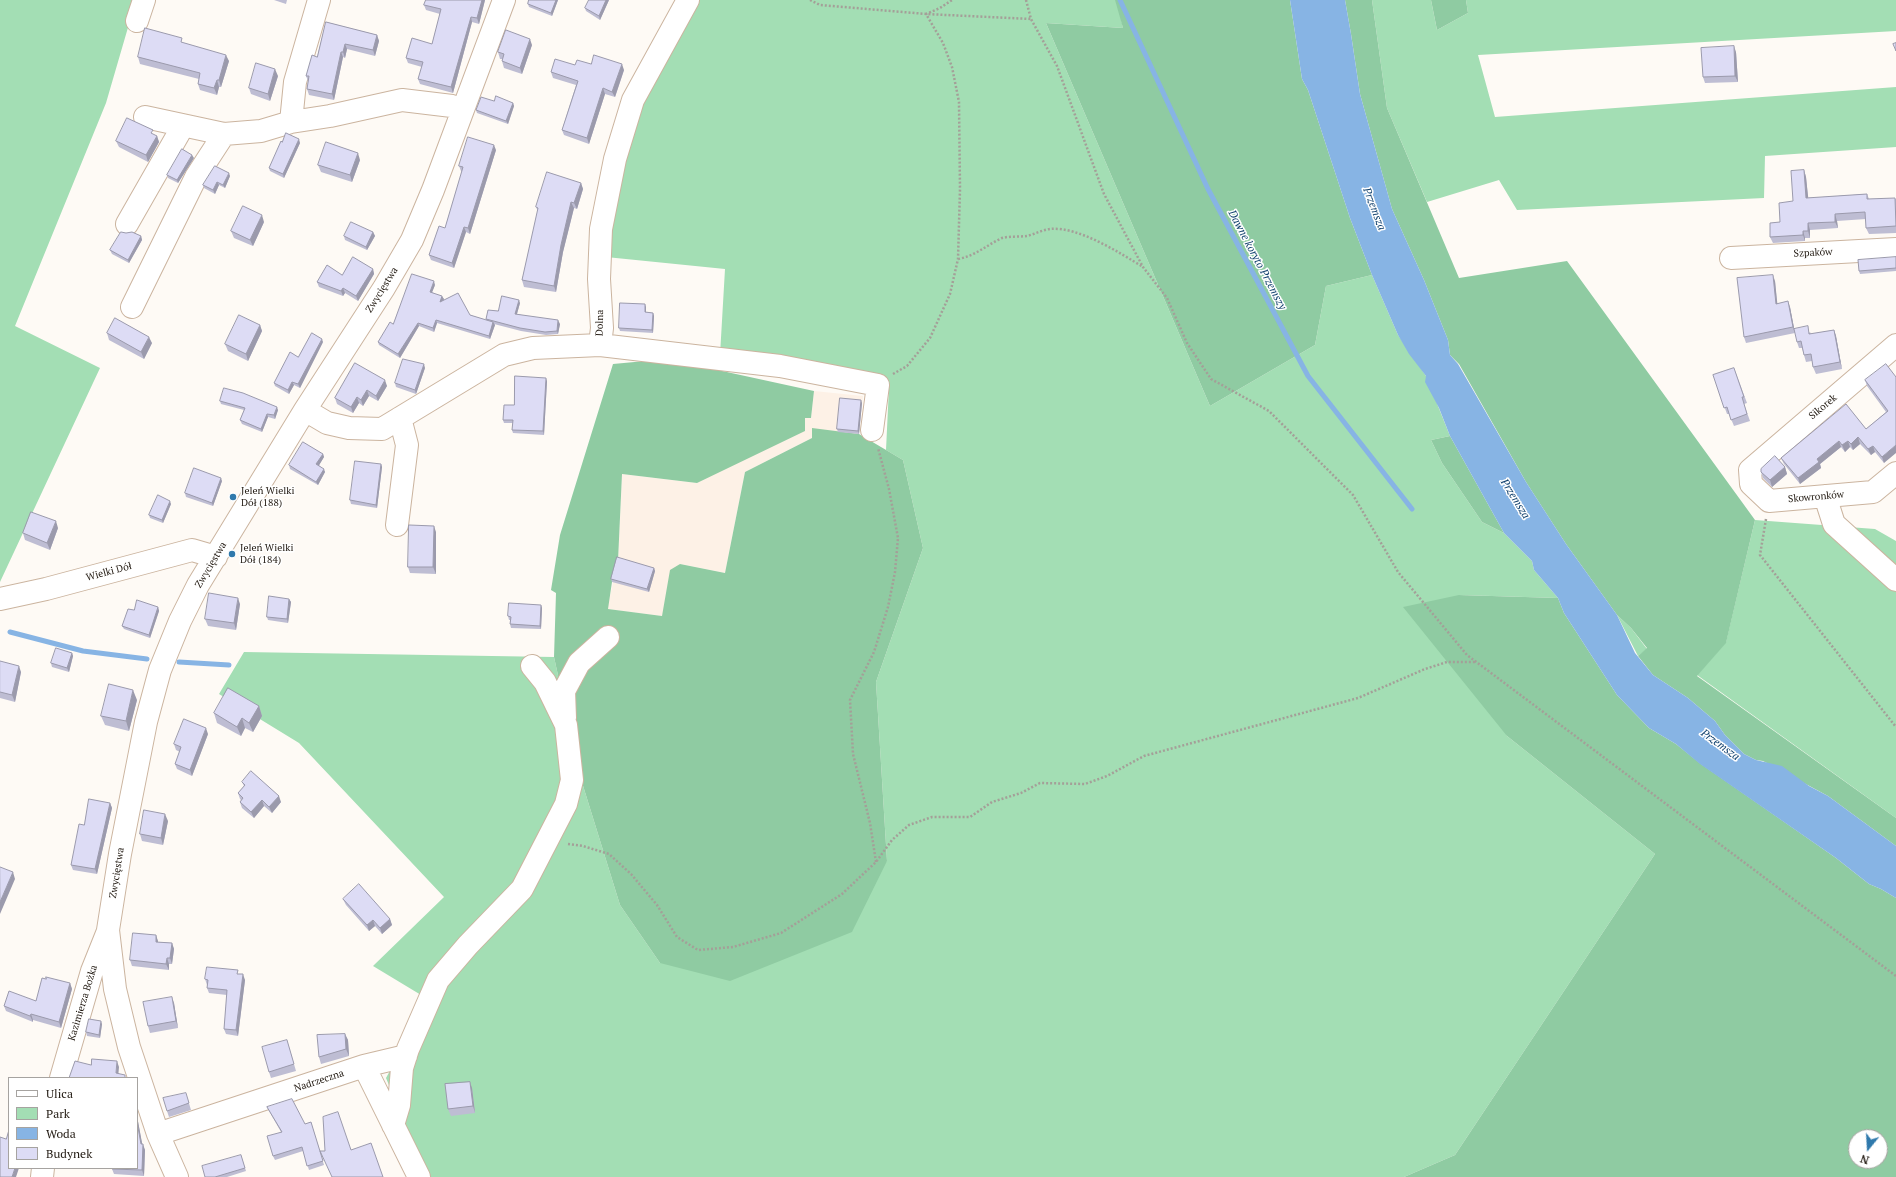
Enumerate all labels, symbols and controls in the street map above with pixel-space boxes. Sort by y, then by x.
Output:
water label: Przemsza [1360,186,1388,232]
water label: Dawne koryto Przemszy [1225,208,1289,312]
street label: Szpaków [1793,246,1833,260]
street label: Zwycięstwa [363,265,401,315]
street label: Dolna [594,310,606,336]
street label: Sikorek [1807,392,1839,422]
water label: Przemsza [1498,477,1532,521]
place label: Jeleń Wielki Dół (188) [241,485,294,508]
street label: Skowronków [1788,489,1844,505]
marker: Jeleń Wielki Dół (188) [228,492,238,502]
street label: Zwycięstwa [193,540,229,590]
place label: Jeleń Wielki Dół (184) [240,542,293,566]
marker: Jeleń Wielki Dół (184) [227,549,237,559]
street label: Wielki Dół [85,560,133,584]
water label: Przemsza [1698,727,1742,763]
street label: Zwycięstwa [107,847,127,899]
street label: Kazimierza Bożka [66,964,100,1042]
street label: Nadrzeczna [292,1067,346,1095]
legend [8,1077,138,1169]
text: Ulica [46,1086,73,1101]
text: Park [46,1106,70,1121]
text: Woda [46,1126,76,1141]
north arrow [1848,1129,1888,1169]
text: Budynek [46,1146,92,1161]
text: N [1858,1152,1871,1167]

